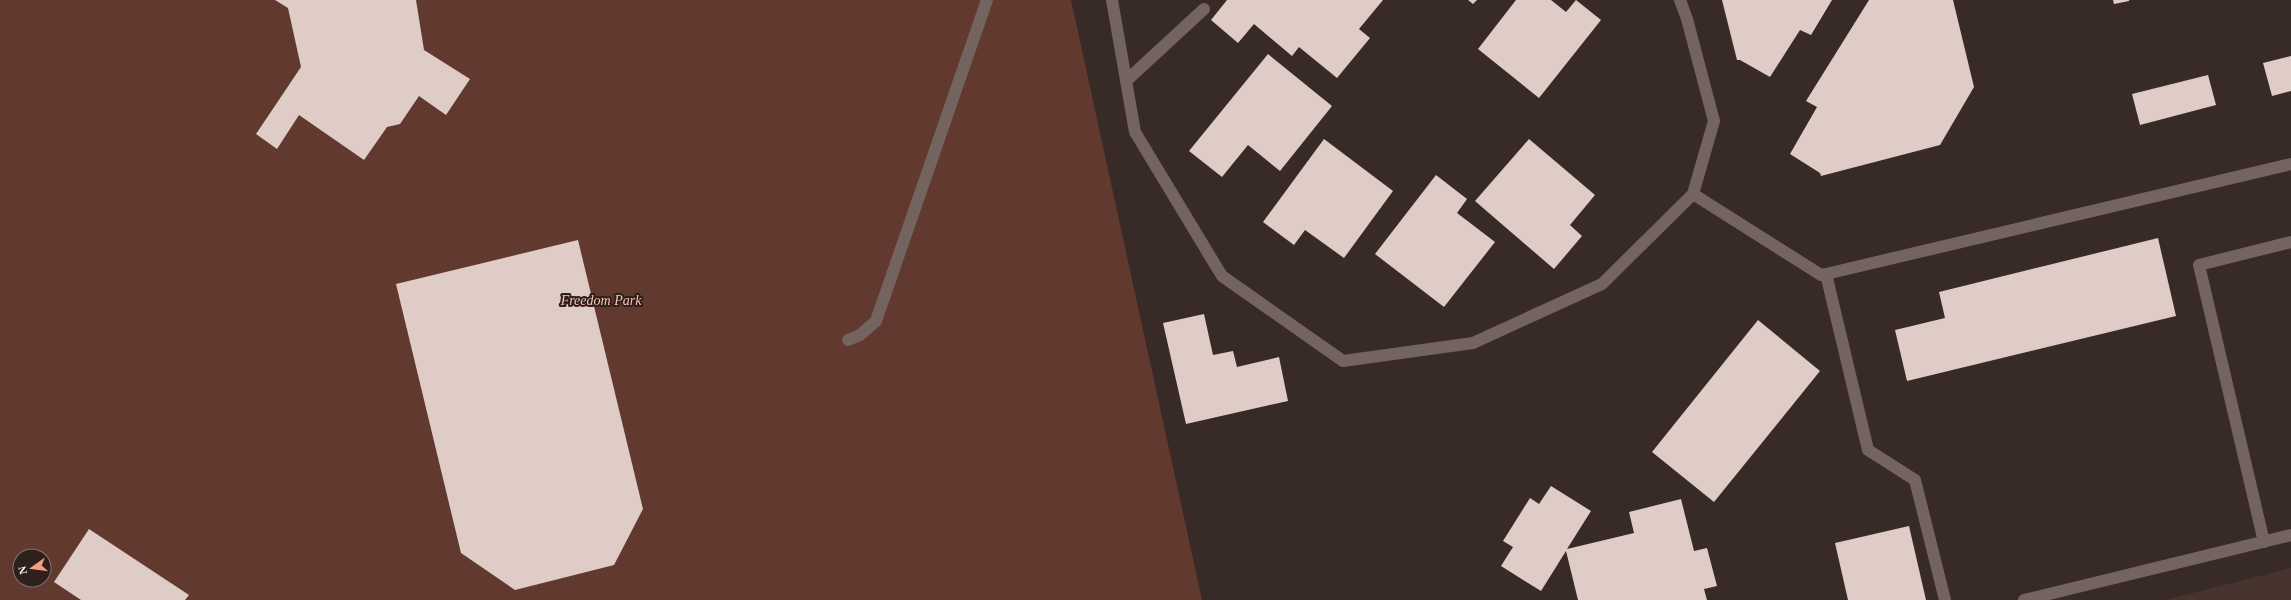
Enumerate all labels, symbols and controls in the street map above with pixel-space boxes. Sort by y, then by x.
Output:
park label: Freedom Park [560,293,642,308]
north arrow [12,548,52,588]
text: N [16,565,29,576]

